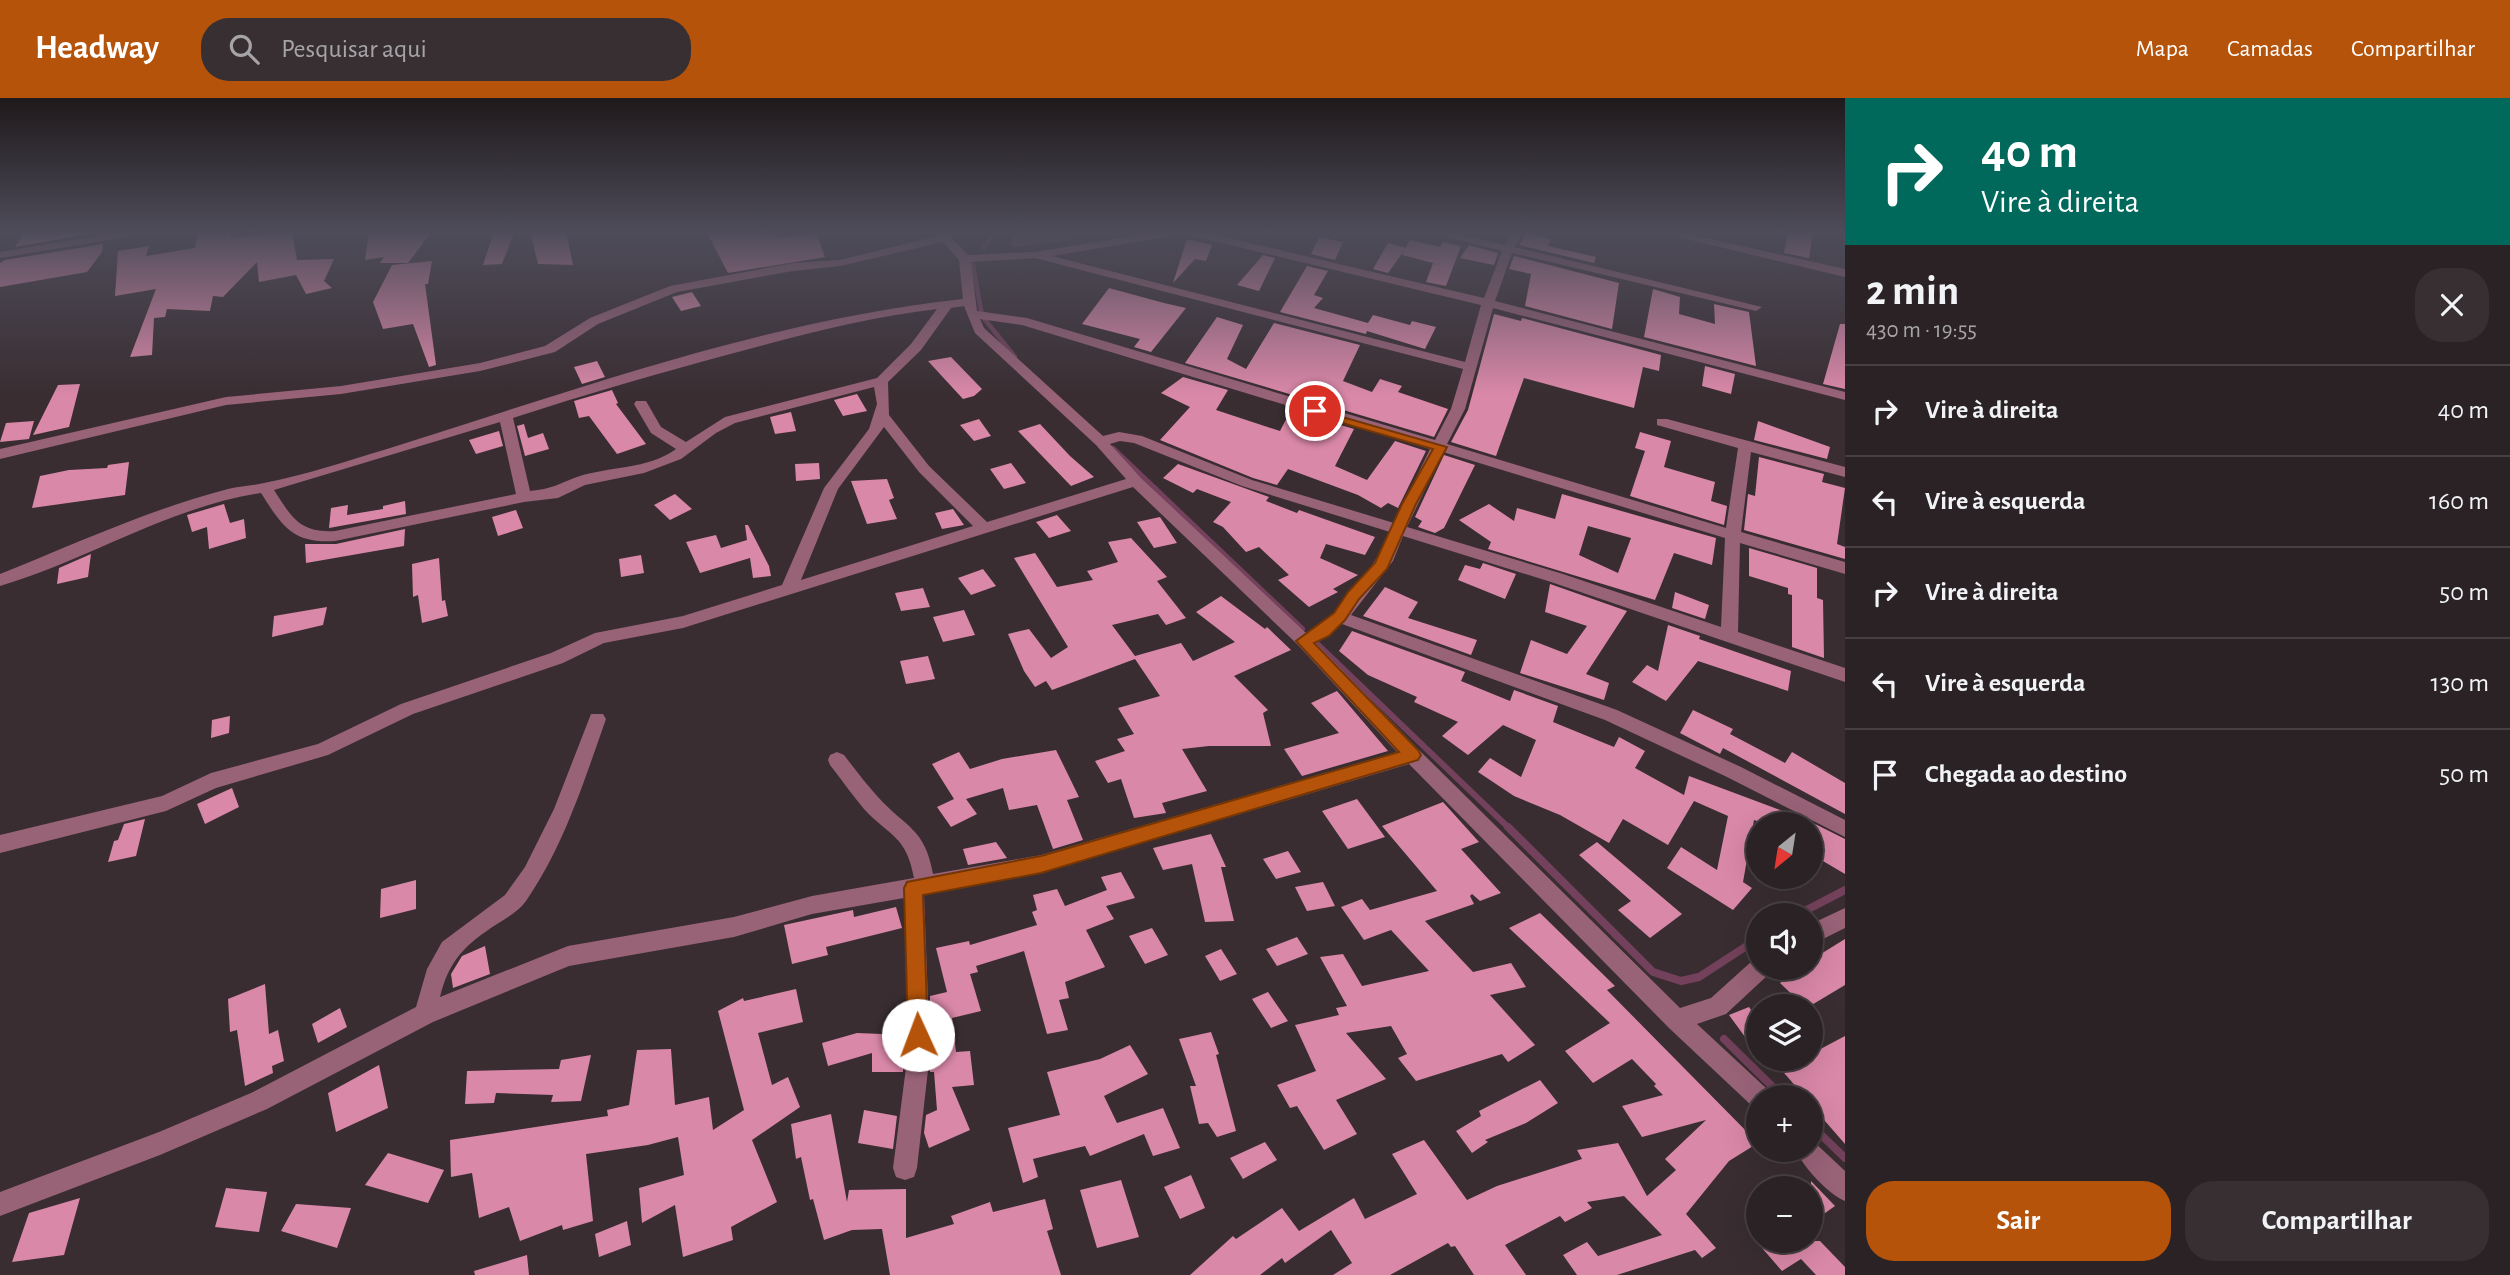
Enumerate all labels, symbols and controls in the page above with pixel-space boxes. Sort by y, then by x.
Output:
search box [201,18,691,81]
icon: search [225,30,263,68]
text: Headway [35,32,159,65]
text: Pesquisar aqui [281,36,427,62]
text: Mapa [2136,37,2189,61]
text: Camadas [2227,37,2313,61]
text: Compartilhar [2351,37,2475,61]
icon: right [1866,126,1957,217]
text: 40 m [1981,128,2078,177]
text: Vire à direita [1981,186,2139,218]
button: close [2415,268,2489,342]
text: 2 min [1866,270,1959,312]
text: 430 m · 19:55 [1866,319,1977,342]
pin [1285,381,1345,441]
icon: arrive [1296,392,1334,430]
icon: right [1866,392,1904,430]
text: Vire à direita [1925,397,2059,423]
text: 40 m [2438,397,2489,423]
icon: left [1866,483,1904,521]
text: Vire à esquerda [1925,488,2086,514]
text: 160 m [2429,488,2489,514]
icon: right [1866,574,1904,612]
text: Vire à direita [1925,579,2059,605]
text: 50 m [2439,579,2489,605]
icon: left [1866,665,1904,703]
text: Vire à esquerda [1925,670,2086,696]
text: 130 m [2431,670,2489,696]
icon: arrive [1866,756,1904,794]
text: Chegada ao destino [1925,761,2127,787]
text: 50 m [2439,761,2489,787]
north arrow [1746,812,1824,889]
map controls [1746,812,1823,1253]
button: sound [1746,903,1823,980]
button: layers [1746,994,1823,1071]
position arrow [881,998,955,1072]
button: + [1746,1085,1823,1162]
button: − [1746,1176,1823,1253]
button: Sair [1866,1181,2171,1261]
button: Compartilhar [2185,1181,2489,1261]

